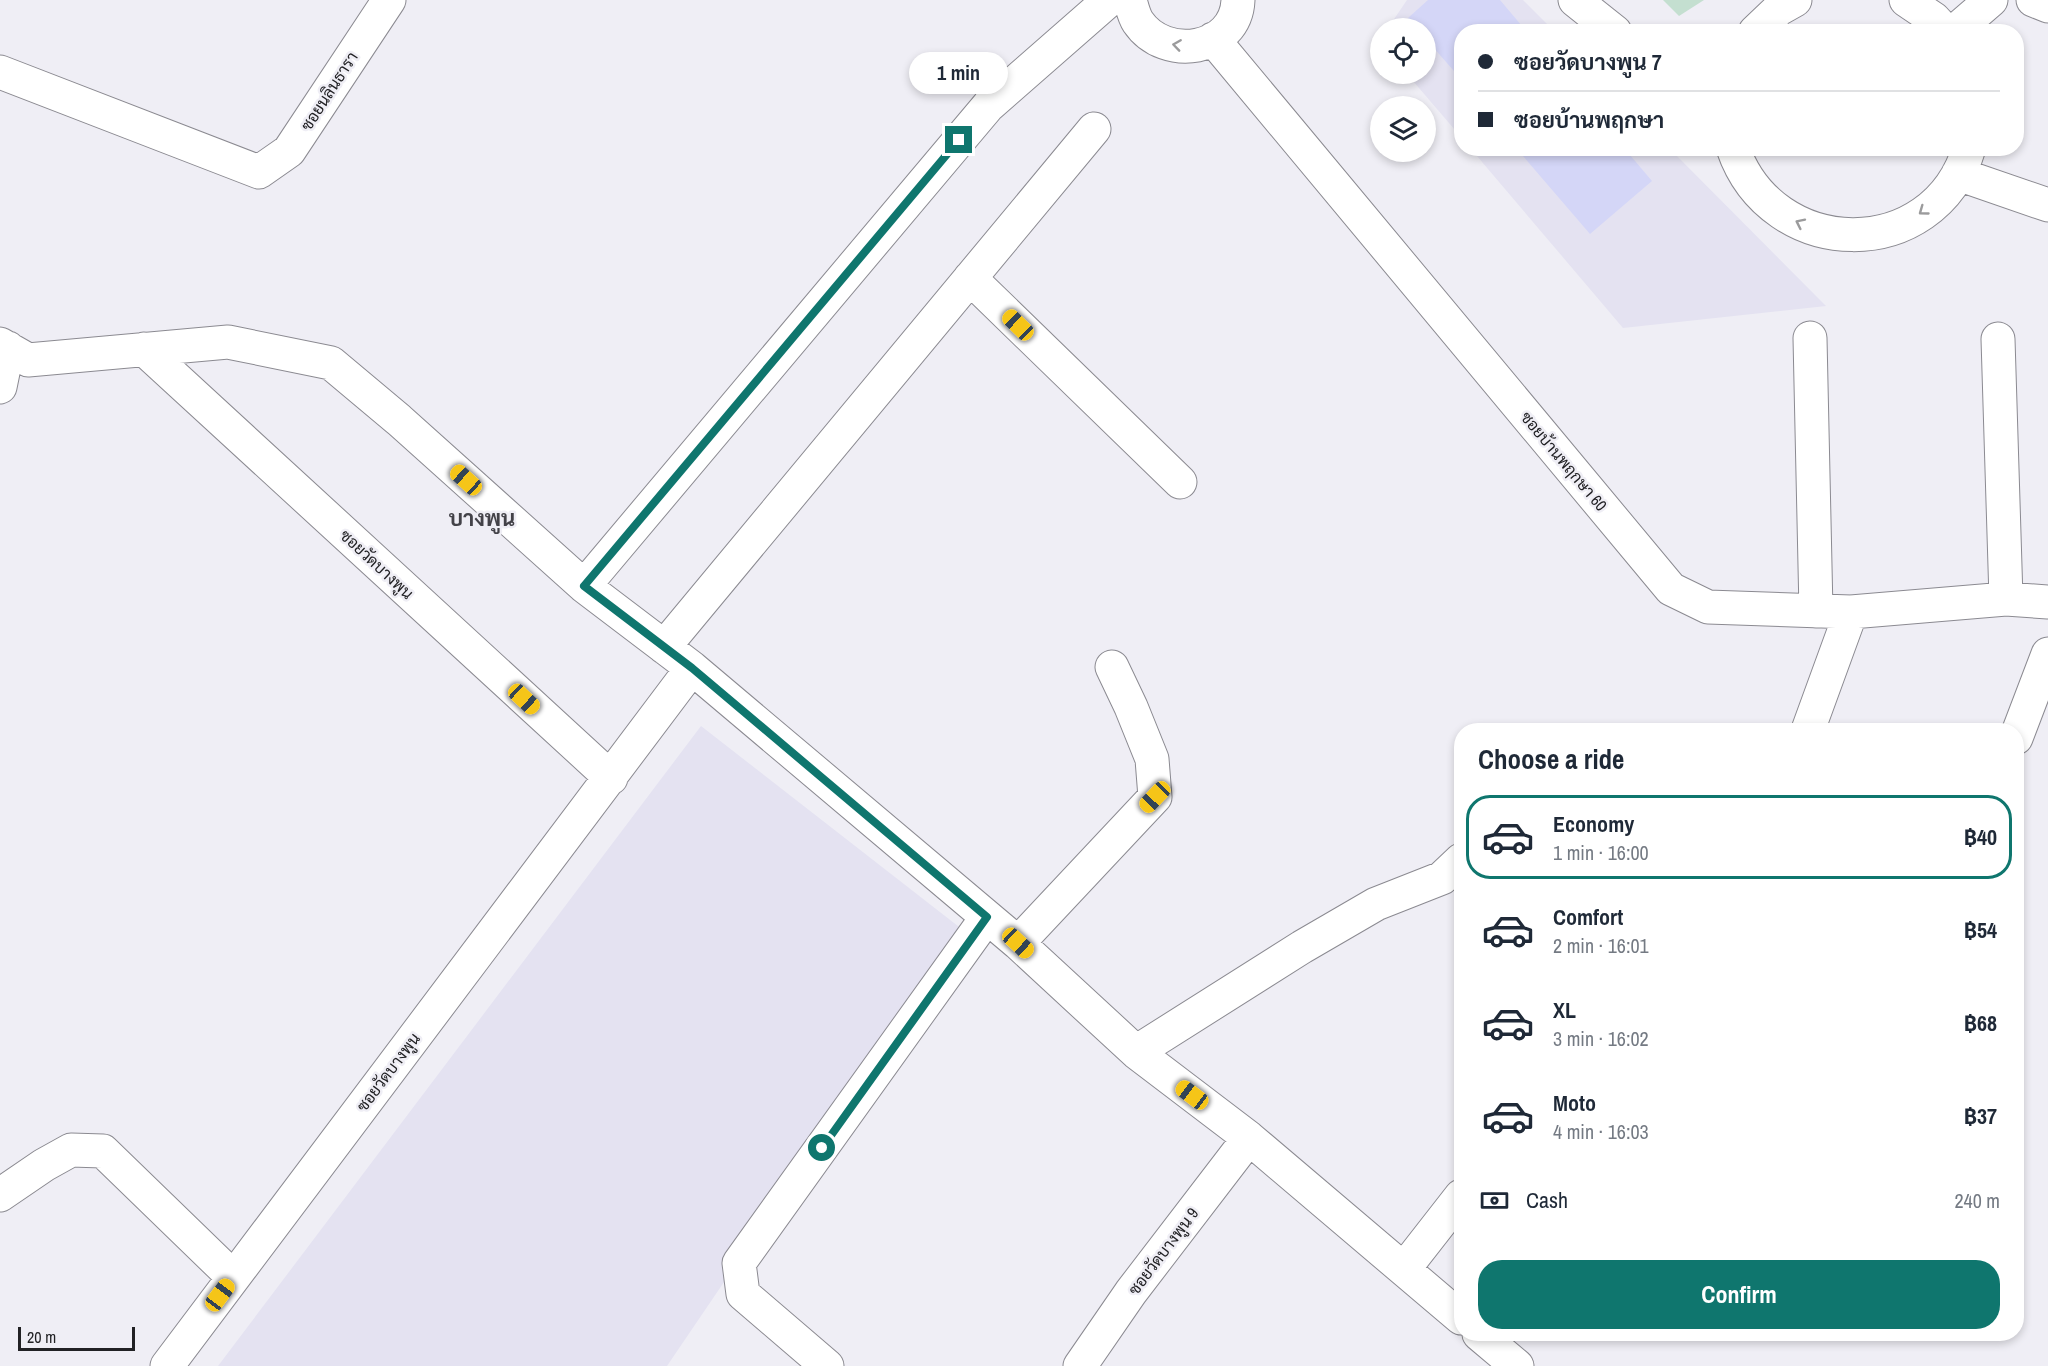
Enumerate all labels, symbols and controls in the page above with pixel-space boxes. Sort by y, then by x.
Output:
map controls [1370,18,1436,162]
button: locate [1370,18,1436,84]
one-way arrow [1172,39,1182,52]
street label: ซอยนลินธารา [295,47,363,135]
text: ซอยวัดบางพูน 7 [1514,47,1662,77]
callout: 1 min [910,53,1008,95]
text: 1 min [937,59,980,86]
button: layers [1370,96,1436,162]
text: ซอยบ้านพฤกษา [1514,105,1664,135]
route end [945,126,972,153]
one-way arrow [1918,204,1929,215]
one-way arrow [1795,219,1806,231]
car [999,306,1037,344]
street label: ซอยบ้านพฤกษา 60 [1516,407,1612,515]
car [447,461,485,499]
district label: บางพูน [449,503,515,534]
street label: ซอยวัดบางพูน [335,524,419,605]
car [505,680,543,718]
text: Choose a ride [1478,741,1624,777]
car [1136,778,1174,816]
text: Economy [1553,809,1634,839]
icon: car [1481,810,1535,864]
text: ฿40 [1964,822,1997,852]
text: 1 min · 16:00 [1553,839,1649,866]
text: Comfort [1553,902,1623,932]
icon: car [1481,903,1535,957]
text: ฿54 [1964,915,1997,945]
car [999,924,1037,962]
text: 2 min · 16:01 [1553,932,1649,959]
text: XL [1553,995,1576,1025]
icon: car [1481,996,1535,1050]
text: ฿68 [1964,1008,1997,1038]
text: 3 min · 16:02 [1553,1025,1649,1052]
street label: ซอยวัดบางพูน [351,1028,426,1116]
car [1172,1077,1212,1113]
text: Moto [1553,1088,1596,1118]
icon: car [1481,1089,1535,1143]
text: ฿37 [1964,1101,1997,1131]
text: 4 min · 16:03 [1553,1118,1649,1145]
route start [808,1134,835,1161]
icon: cash [1478,1184,1511,1217]
text: Cash [1526,1185,1568,1215]
text: 240 m [1954,1187,2000,1214]
street label: ซอยวัดบางพูน 9 [1123,1203,1204,1300]
button: Confirm [1478,1260,2000,1329]
car [202,1275,238,1315]
scale bar [18,1324,135,1352]
text: 20 m [27,1326,56,1348]

